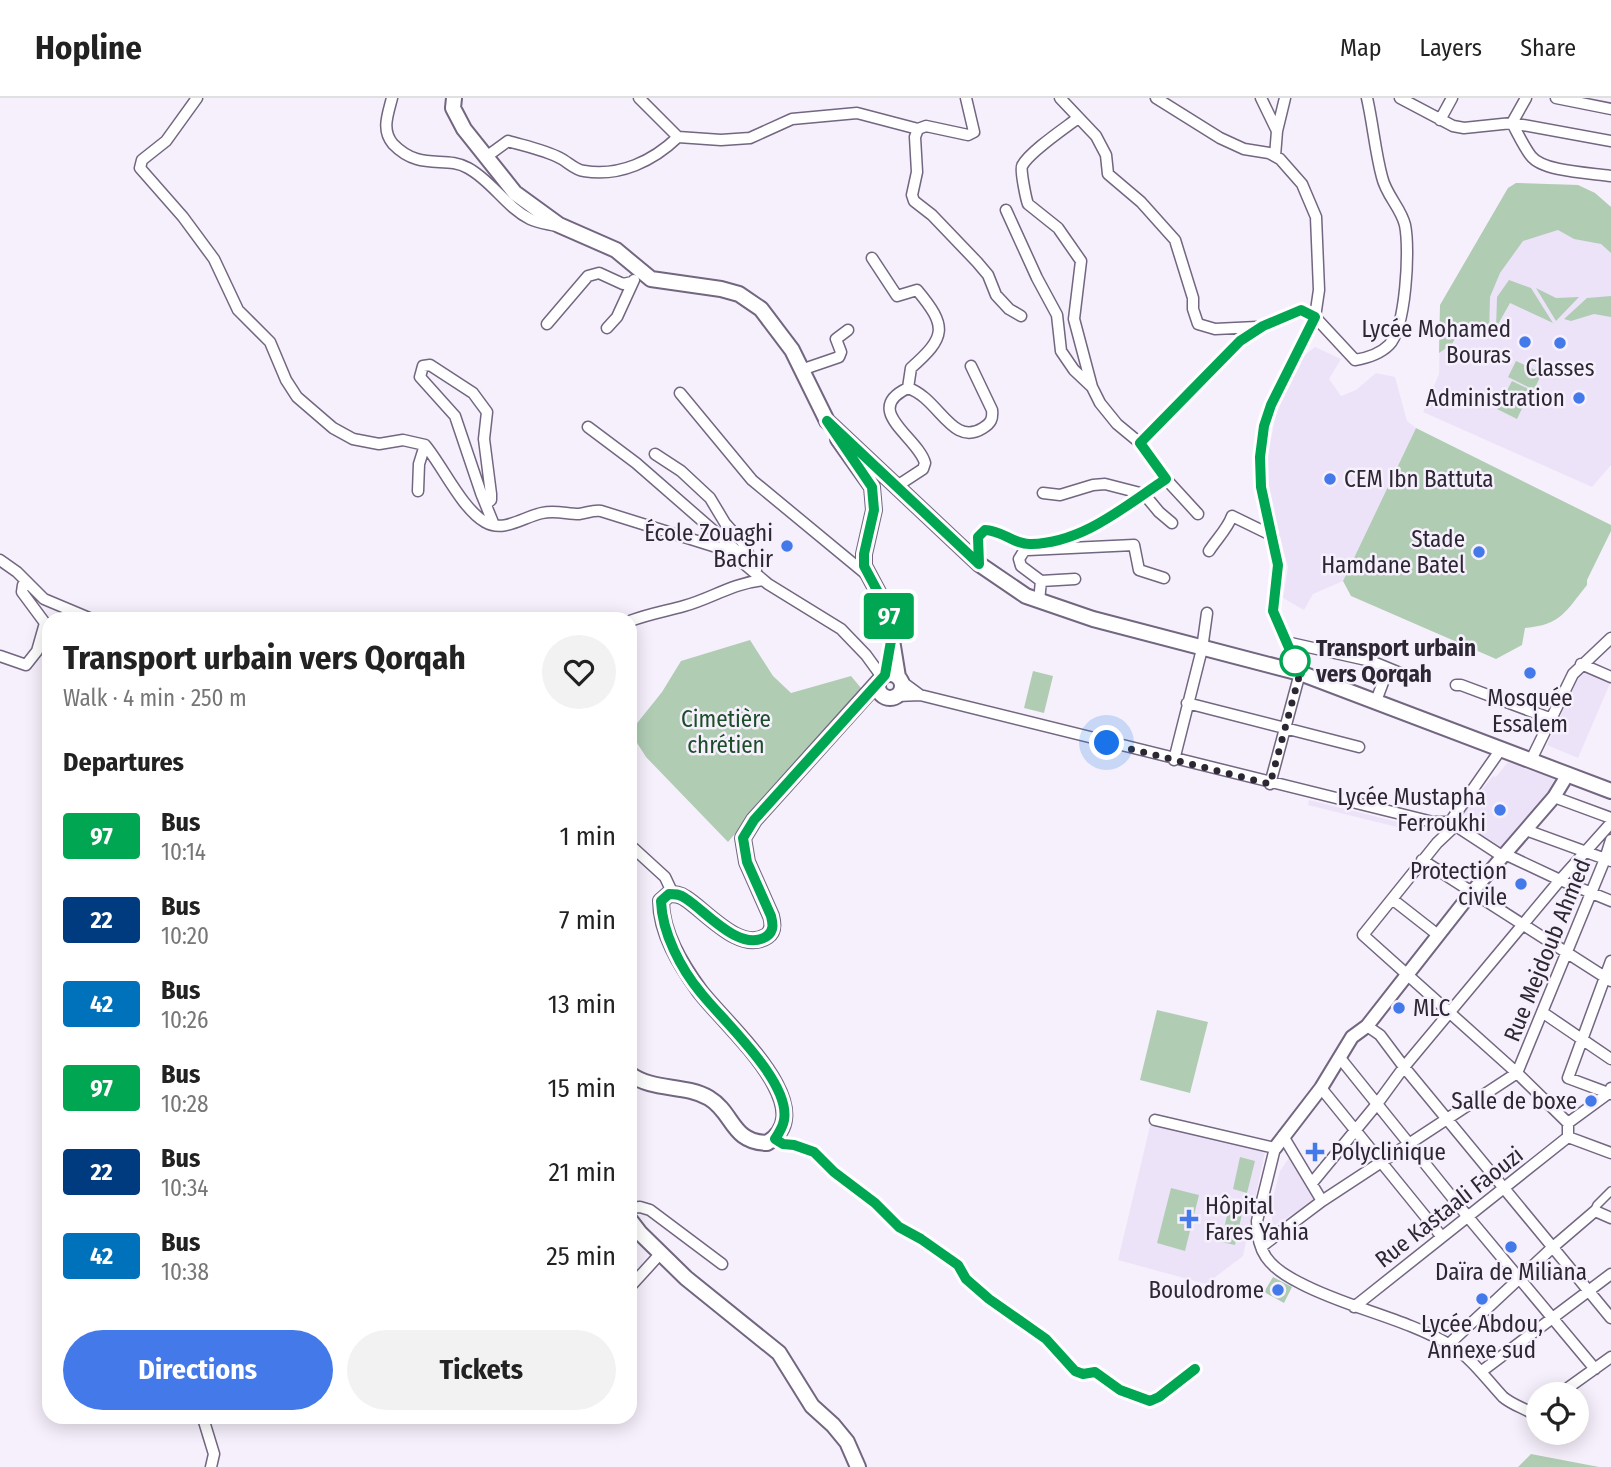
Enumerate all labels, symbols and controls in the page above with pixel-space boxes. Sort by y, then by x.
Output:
text: Hopline [35,28,142,68]
text: Map [1340,34,1382,62]
text: Layers [1420,34,1482,62]
text: Share [1520,34,1576,62]
place label: Lycée Mohamed Bouras [1361,315,1511,369]
marker: Lycée Mohamed Bouras [1517,334,1533,350]
marker: Classes [1552,335,1568,351]
place label: Classes [1525,354,1595,382]
place label: Administration [1426,384,1565,412]
marker: Administration [1571,390,1587,406]
place label: CEM Ibn Battuta [1344,465,1494,493]
marker: CEM Ibn Battuta [1322,471,1338,487]
place label: École Zouaghi Bachir [644,518,773,573]
place label: Stade Hamdane Batel [1321,525,1465,579]
marker: École Zouaghi Bachir [779,538,795,554]
marker: Stade Hamdane Batel [1471,544,1487,560]
line badge: 97 [858,593,920,639]
text: 97 [878,602,900,630]
place label: Transport urbain vers Qorqah [1315,634,1476,688]
button: heart [542,635,616,709]
text: Transport urbain vers Qorqah [63,638,466,678]
marker: Transport urbain vers Qorqah [1280,646,1310,676]
marker: Mosquée Essalem [1522,665,1538,681]
text: Walk · 4 min · 250 m [63,684,247,712]
place label: Mosquée Essalem [1487,684,1573,738]
park label: Cimetière chrétien [681,705,771,759]
your location [1089,725,1124,760]
text: Departures [63,747,184,778]
place label: Lycée Mustapha Ferroukhi [1337,783,1486,837]
marker: Lycée Mustapha Ferroukhi [1492,802,1508,818]
text: Bus [161,807,200,838]
text: 1 min [560,821,616,852]
text: 97 [90,822,113,850]
text: 10:14 [161,838,206,866]
street label: Rue Mejdoub Ahmed [1498,855,1596,1045]
place label: Protection civile [1410,857,1507,911]
marker: Protection civile [1513,876,1529,892]
text: Bus [161,891,200,922]
text: 7 min [559,905,616,936]
text: 22 [90,906,113,934]
text: 10:20 [161,922,209,950]
text: Bus [161,975,200,1006]
text: 13 min [548,989,616,1020]
text: 42 [90,990,113,1018]
place label: MLC [1413,994,1451,1022]
marker: MLC [1391,1000,1407,1016]
text: 10:26 [161,1006,208,1034]
text: Bus [161,1059,200,1090]
text: 15 min [548,1073,616,1104]
text: 97 [90,1074,113,1102]
place label: Salle de boxe [1451,1087,1577,1115]
text: 10:28 [161,1090,208,1118]
marker: Salle de boxe [1583,1093,1599,1109]
place label: Polyclinique [1331,1138,1446,1166]
street label: Rue Kastaali Faouzi [1369,1141,1529,1273]
marker: Polyclinique [1305,1142,1325,1162]
text: Bus [161,1143,200,1174]
text: 21 min [549,1157,616,1188]
text: 22 [90,1158,113,1186]
text: 10:34 [161,1174,208,1202]
place label: Hôpital Fares Yahia [1205,1192,1309,1246]
marker: Hôpital Fares Yahia [1179,1209,1199,1229]
text: Bus [161,1227,200,1258]
marker: Daïra de Miliana [1503,1239,1519,1255]
text: 25 min [546,1241,616,1272]
text: 42 [90,1242,113,1270]
text: 10:38 [161,1258,209,1286]
place label: Daïra de Miliana [1435,1258,1587,1286]
place label: Boulodrome [1148,1276,1264,1304]
marker: Boulodrome [1270,1282,1286,1298]
marker: Lycée Abdou, Annexe sud [1474,1291,1490,1307]
place label: Lycée Abdou, Annexe sud [1421,1310,1543,1364]
button: Directions [63,1330,333,1410]
button: Tickets [347,1330,616,1410]
map controls [1526,1382,1589,1445]
button: locate [1526,1382,1589,1445]

